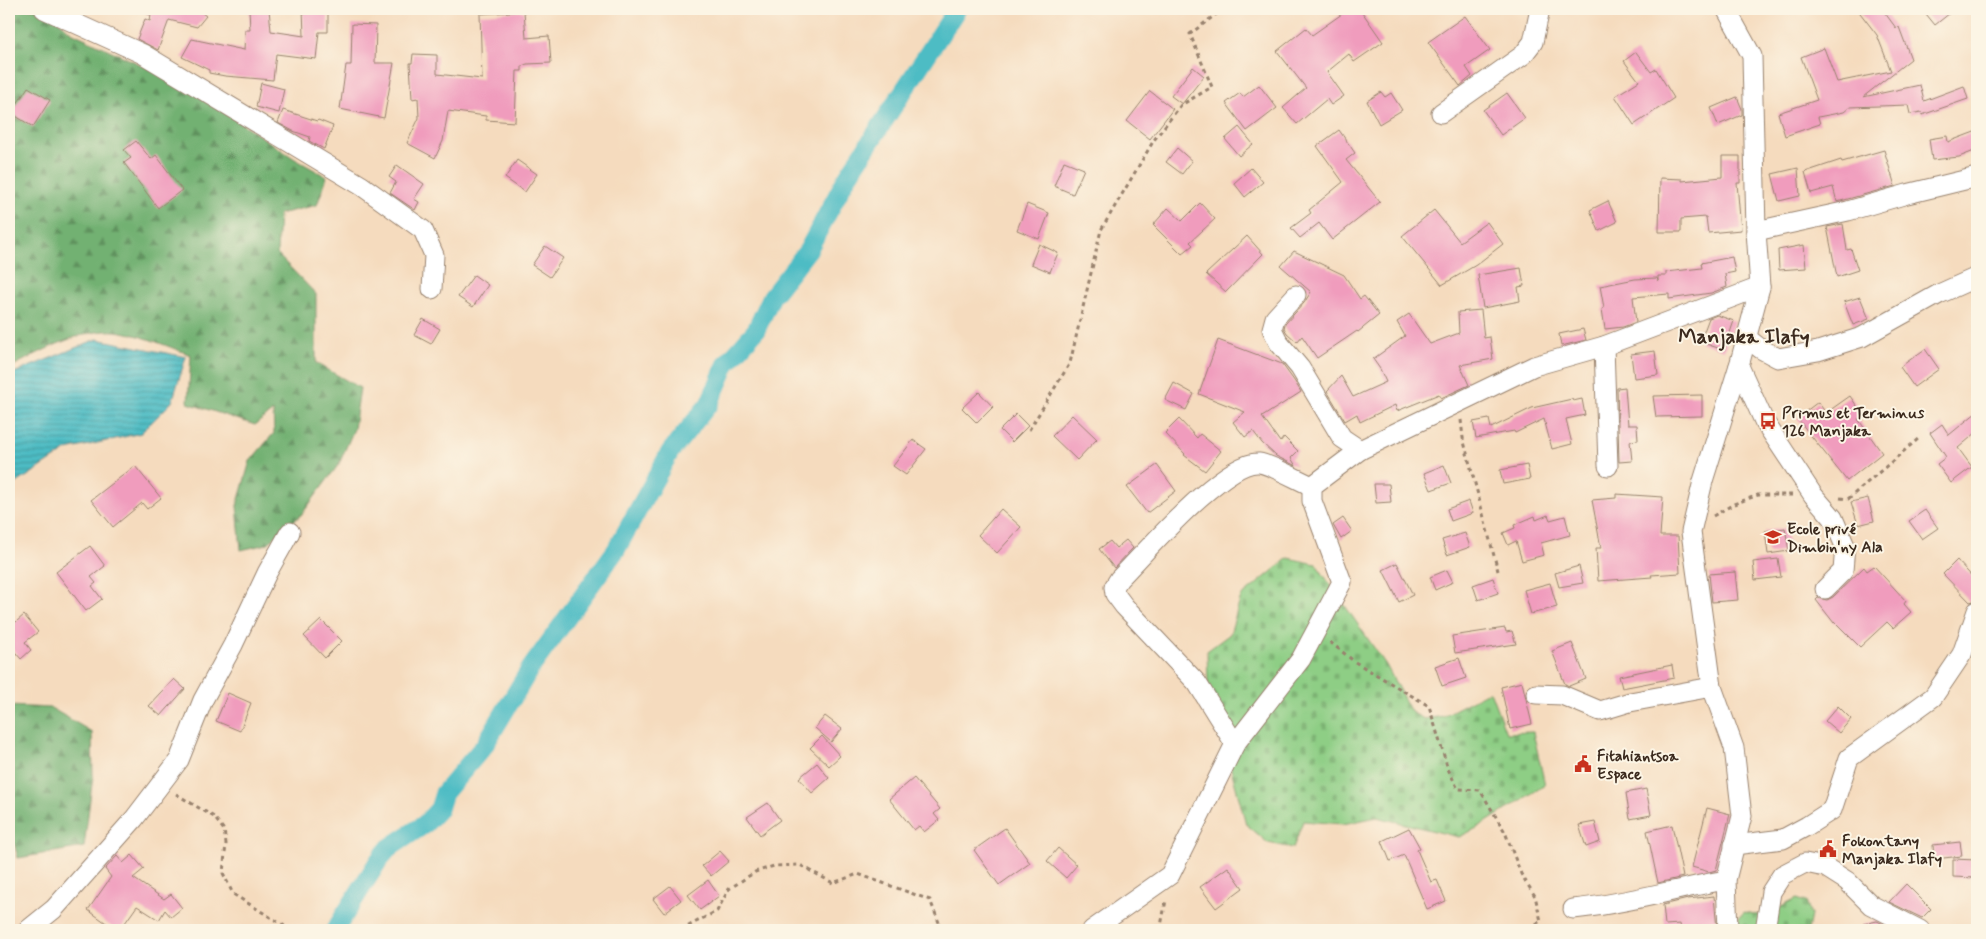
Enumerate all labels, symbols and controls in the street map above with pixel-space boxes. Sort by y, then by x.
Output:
district label: Manjaka Ilafy [1678,323,1810,351]
place label: Primus et Terminus 126 Manjaka [1782,403,1925,442]
bus stop icon: Primus et Terminus 126 Manjaka [1758,411,1778,431]
place label: Ecole privé Dimbin'ny Ala [1787,519,1883,558]
school or university icon: Ecole privé Dimbin'ny Ala [1763,527,1783,547]
place label: Fitahiantsoa Espace [1597,746,1679,785]
public building icon: Fitahiantsoa Espace [1573,754,1593,774]
place label: Fokontany Manjaka Ilafy [1842,831,1942,870]
public building icon: Fokontany Manjaka Ilafy [1818,839,1838,859]

